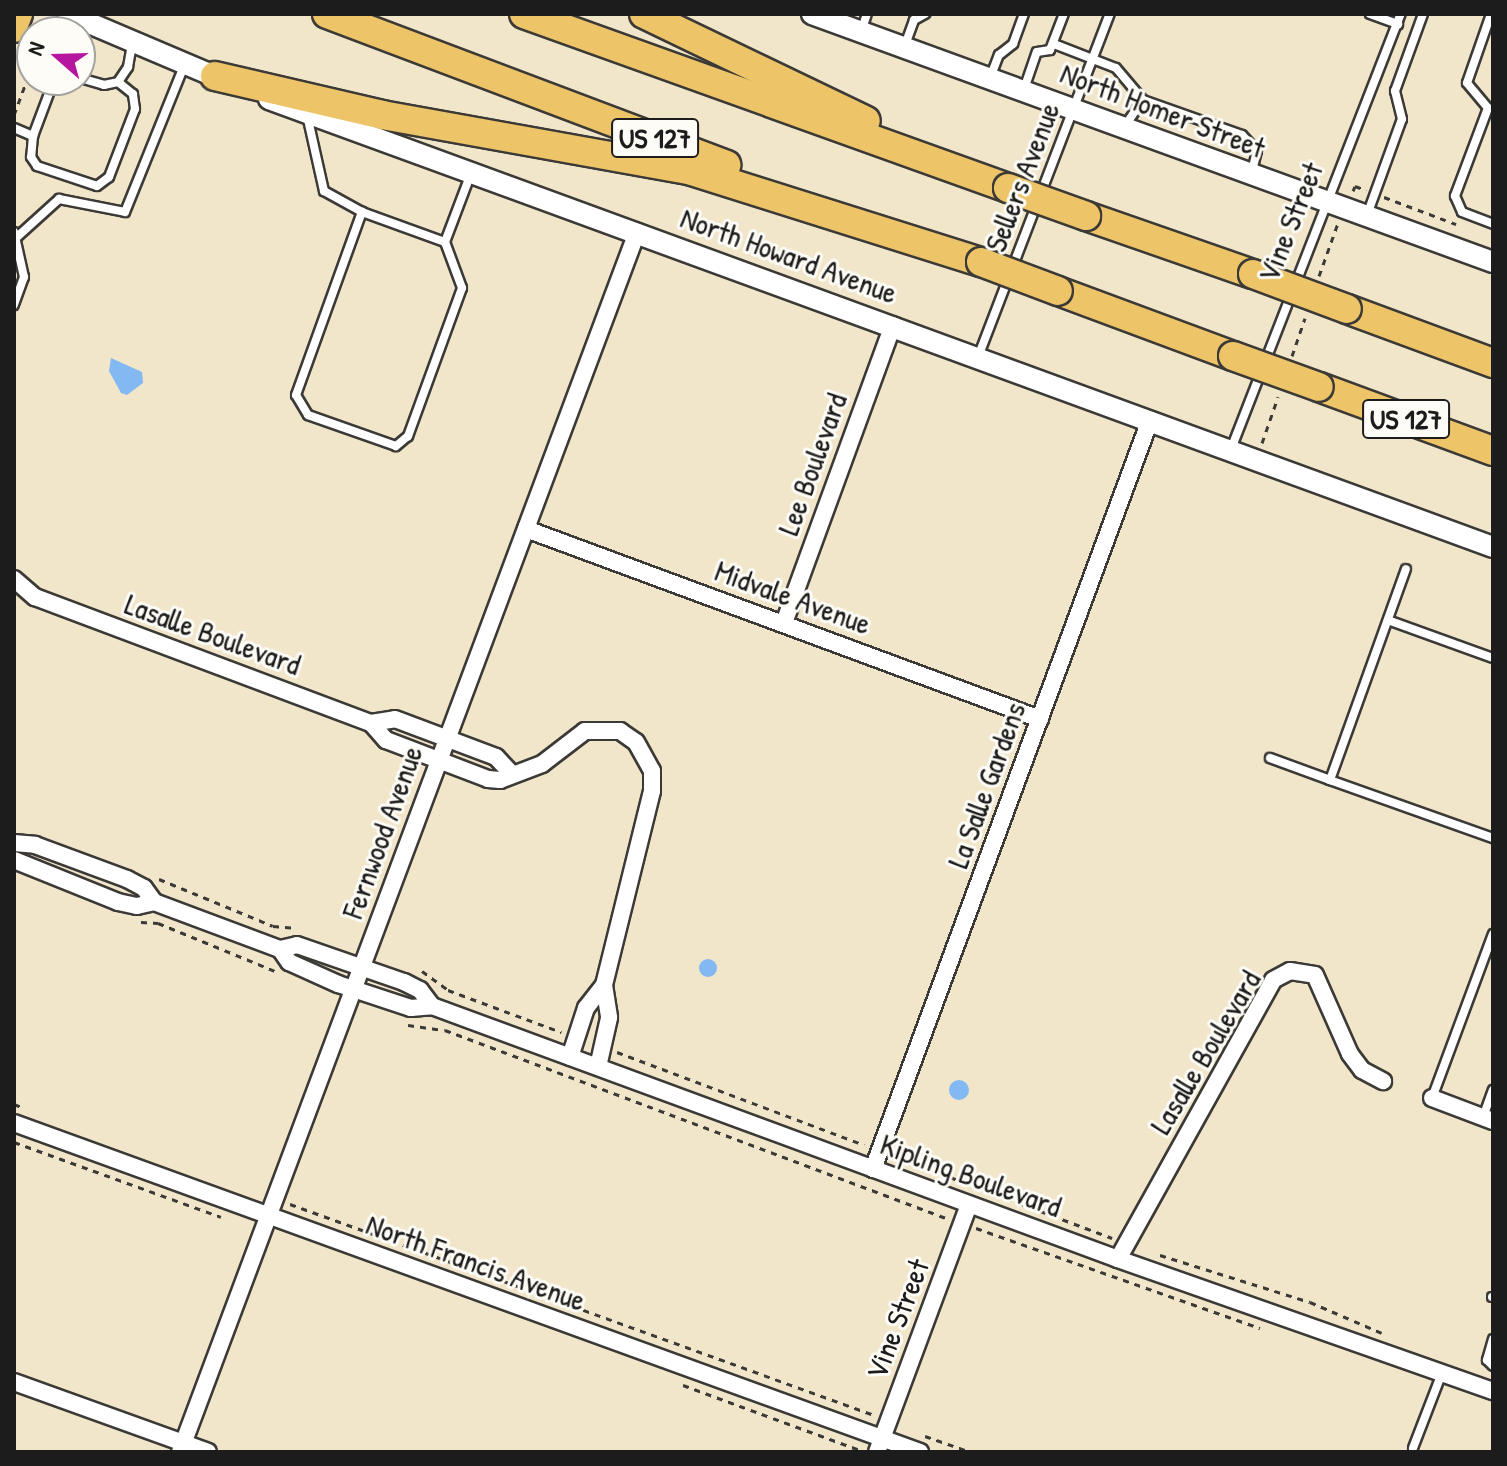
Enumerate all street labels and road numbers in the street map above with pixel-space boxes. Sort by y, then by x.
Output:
street label: North Homer Street [1056,54,1270,166]
street label: Sellers Avenue [977,97,1067,257]
road number: US 127 [611,114,699,162]
street label: Vine Street [1250,157,1330,287]
street label: North Howard Avenue [676,199,902,311]
street label: Lee Boulevard [770,388,854,540]
road number: US 127 [1362,395,1450,443]
street label: Midvale Avenue [710,552,876,642]
street label: Lasalle Boulevard [120,586,306,682]
street label: La Salle Gardens [939,697,1033,873]
street label: Fernwood Avenue [334,741,430,923]
street label: Lasalle Boulevard [1142,964,1268,1140]
street label: Kipling Boulevard [876,1126,1066,1224]
street label: North Francis Avenue [362,1206,590,1318]
street label: Vine Street [858,1254,936,1384]

